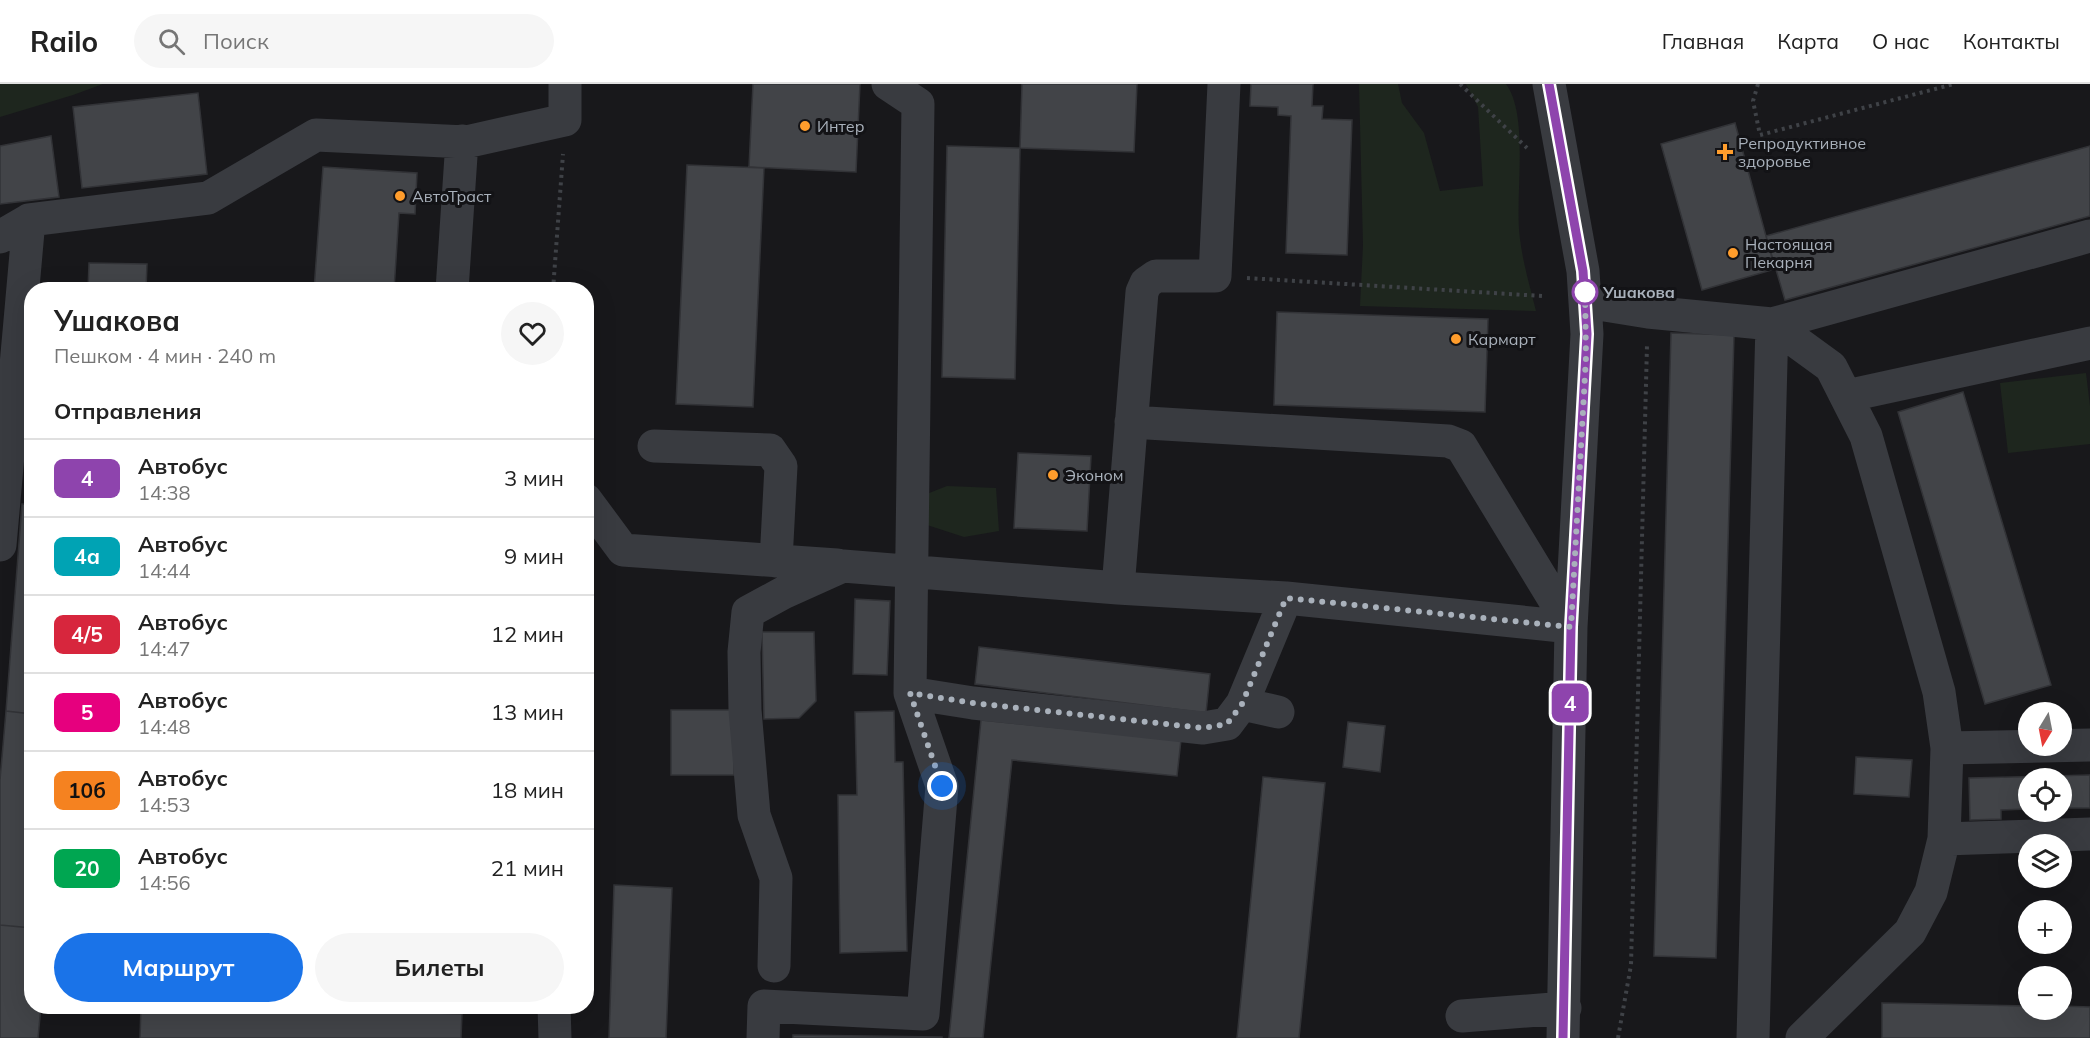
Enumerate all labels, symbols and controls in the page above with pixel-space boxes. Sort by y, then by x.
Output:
search box [134,14,554,68]
text: Railo [30,24,98,59]
icon: search [155,25,188,58]
text: Поиск [203,27,269,55]
text: Главная [1662,28,1744,54]
text: Карта [1777,28,1839,54]
text: О нас [1872,28,1930,54]
text: Контакты [1963,28,2060,54]
place label: Интер [817,116,864,136]
marker: Интер [798,119,812,133]
place label: Репродуктивное здоровье [1738,133,1866,171]
marker: Репродуктивное здоровье [1716,143,1734,161]
place label: АвтоТраст [412,186,492,206]
marker: АвтоТраст [393,189,407,203]
place label: Настоящая Пекарня [1745,234,1832,272]
marker: Настоящая Пекарня [1726,246,1740,260]
marker: Ушакова [1572,279,1598,305]
place label: Ушакова [1602,282,1675,302]
button: heart [501,302,564,365]
text: Ушакова [54,303,180,338]
place label: Кармарт [1468,329,1536,349]
marker: Кармарт [1449,332,1463,346]
text: Пешком · 4 мин · 240 m [54,343,276,368]
text: Отправления [54,397,202,425]
text: Автобус [138,452,228,480]
text: 3 мин [504,464,564,492]
text: 4 [81,465,93,491]
place label: Эконом [1065,465,1124,485]
marker: Эконом [1046,468,1060,482]
text: 14:38 [138,480,191,505]
text: Автобус [138,530,228,558]
text: 9 мин [504,542,564,570]
text: 4а [74,543,100,569]
text: 14:44 [138,558,191,583]
text: Автобус [138,608,228,636]
text: 12 мин [491,620,564,648]
text: 4/5 [71,621,103,647]
text: 14:47 [138,636,191,661]
line badge: 4 [1550,684,1590,722]
text: Автобус [138,686,228,714]
text: 4 [1564,690,1576,716]
text: 13 мин [491,698,564,726]
text: 5 [81,699,93,725]
north arrow [2018,702,2072,756]
map controls [2018,702,2072,1020]
text: 14:48 [138,714,191,739]
text: Автобус [138,764,228,792]
button: locate [2018,768,2072,822]
your location [927,771,957,801]
text: 18 мин [491,776,564,804]
text: 10б [68,777,106,803]
text: 14:53 [138,792,191,817]
button: layers [2018,834,2072,888]
text: Автобус [138,842,228,870]
text: 21 мин [491,854,564,882]
text: 20 [74,855,100,881]
text: 14:56 [138,870,191,895]
button: + [2018,900,2072,954]
button: Маршрут [54,933,303,1002]
button: Билеты [315,933,564,1002]
button: − [2018,966,2072,1020]

